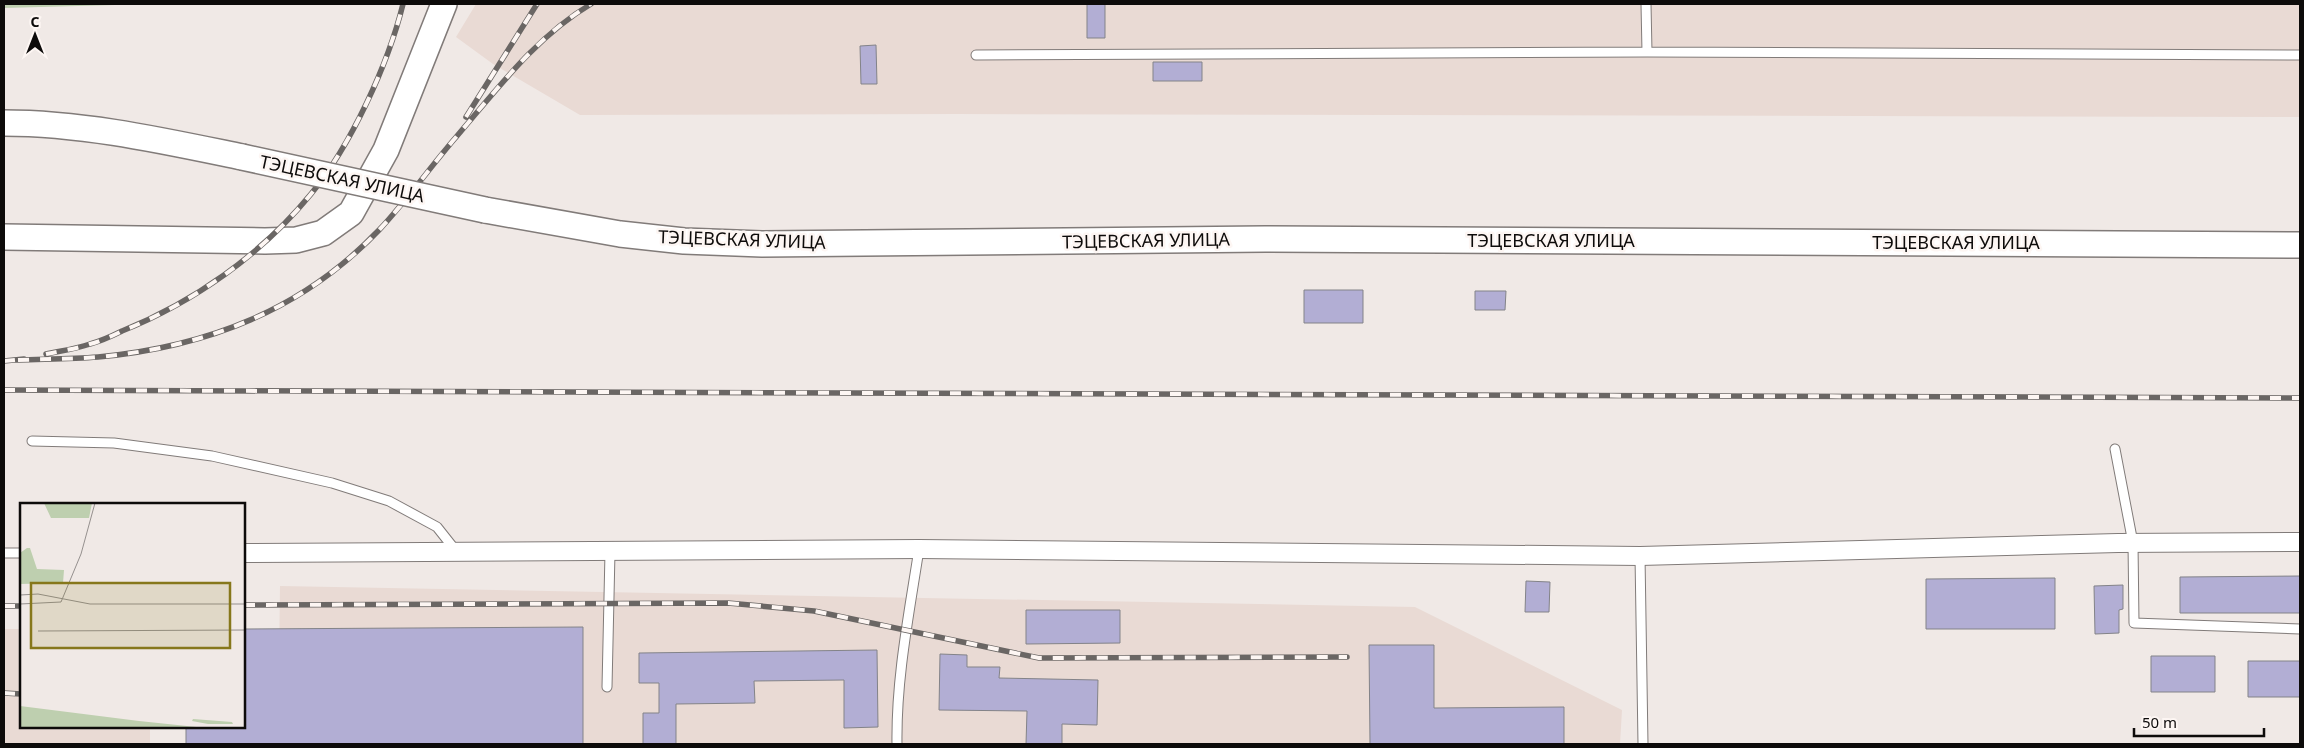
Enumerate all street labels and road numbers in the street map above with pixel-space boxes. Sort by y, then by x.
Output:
street label: ТЭЦЕВСКАЯ УЛИЦА [258,149,427,207]
street label: ТЭЦЕВСКАЯ УЛИЦА [658,224,827,254]
street label: ТЭЦЕВСКАЯ УЛИЦА [1062,227,1230,253]
street label: ТЭЦЕВСКАЯ УЛИЦА [1467,228,1635,252]
street label: ТЭЦЕВСКАЯ УЛИЦА [1872,230,2040,254]

